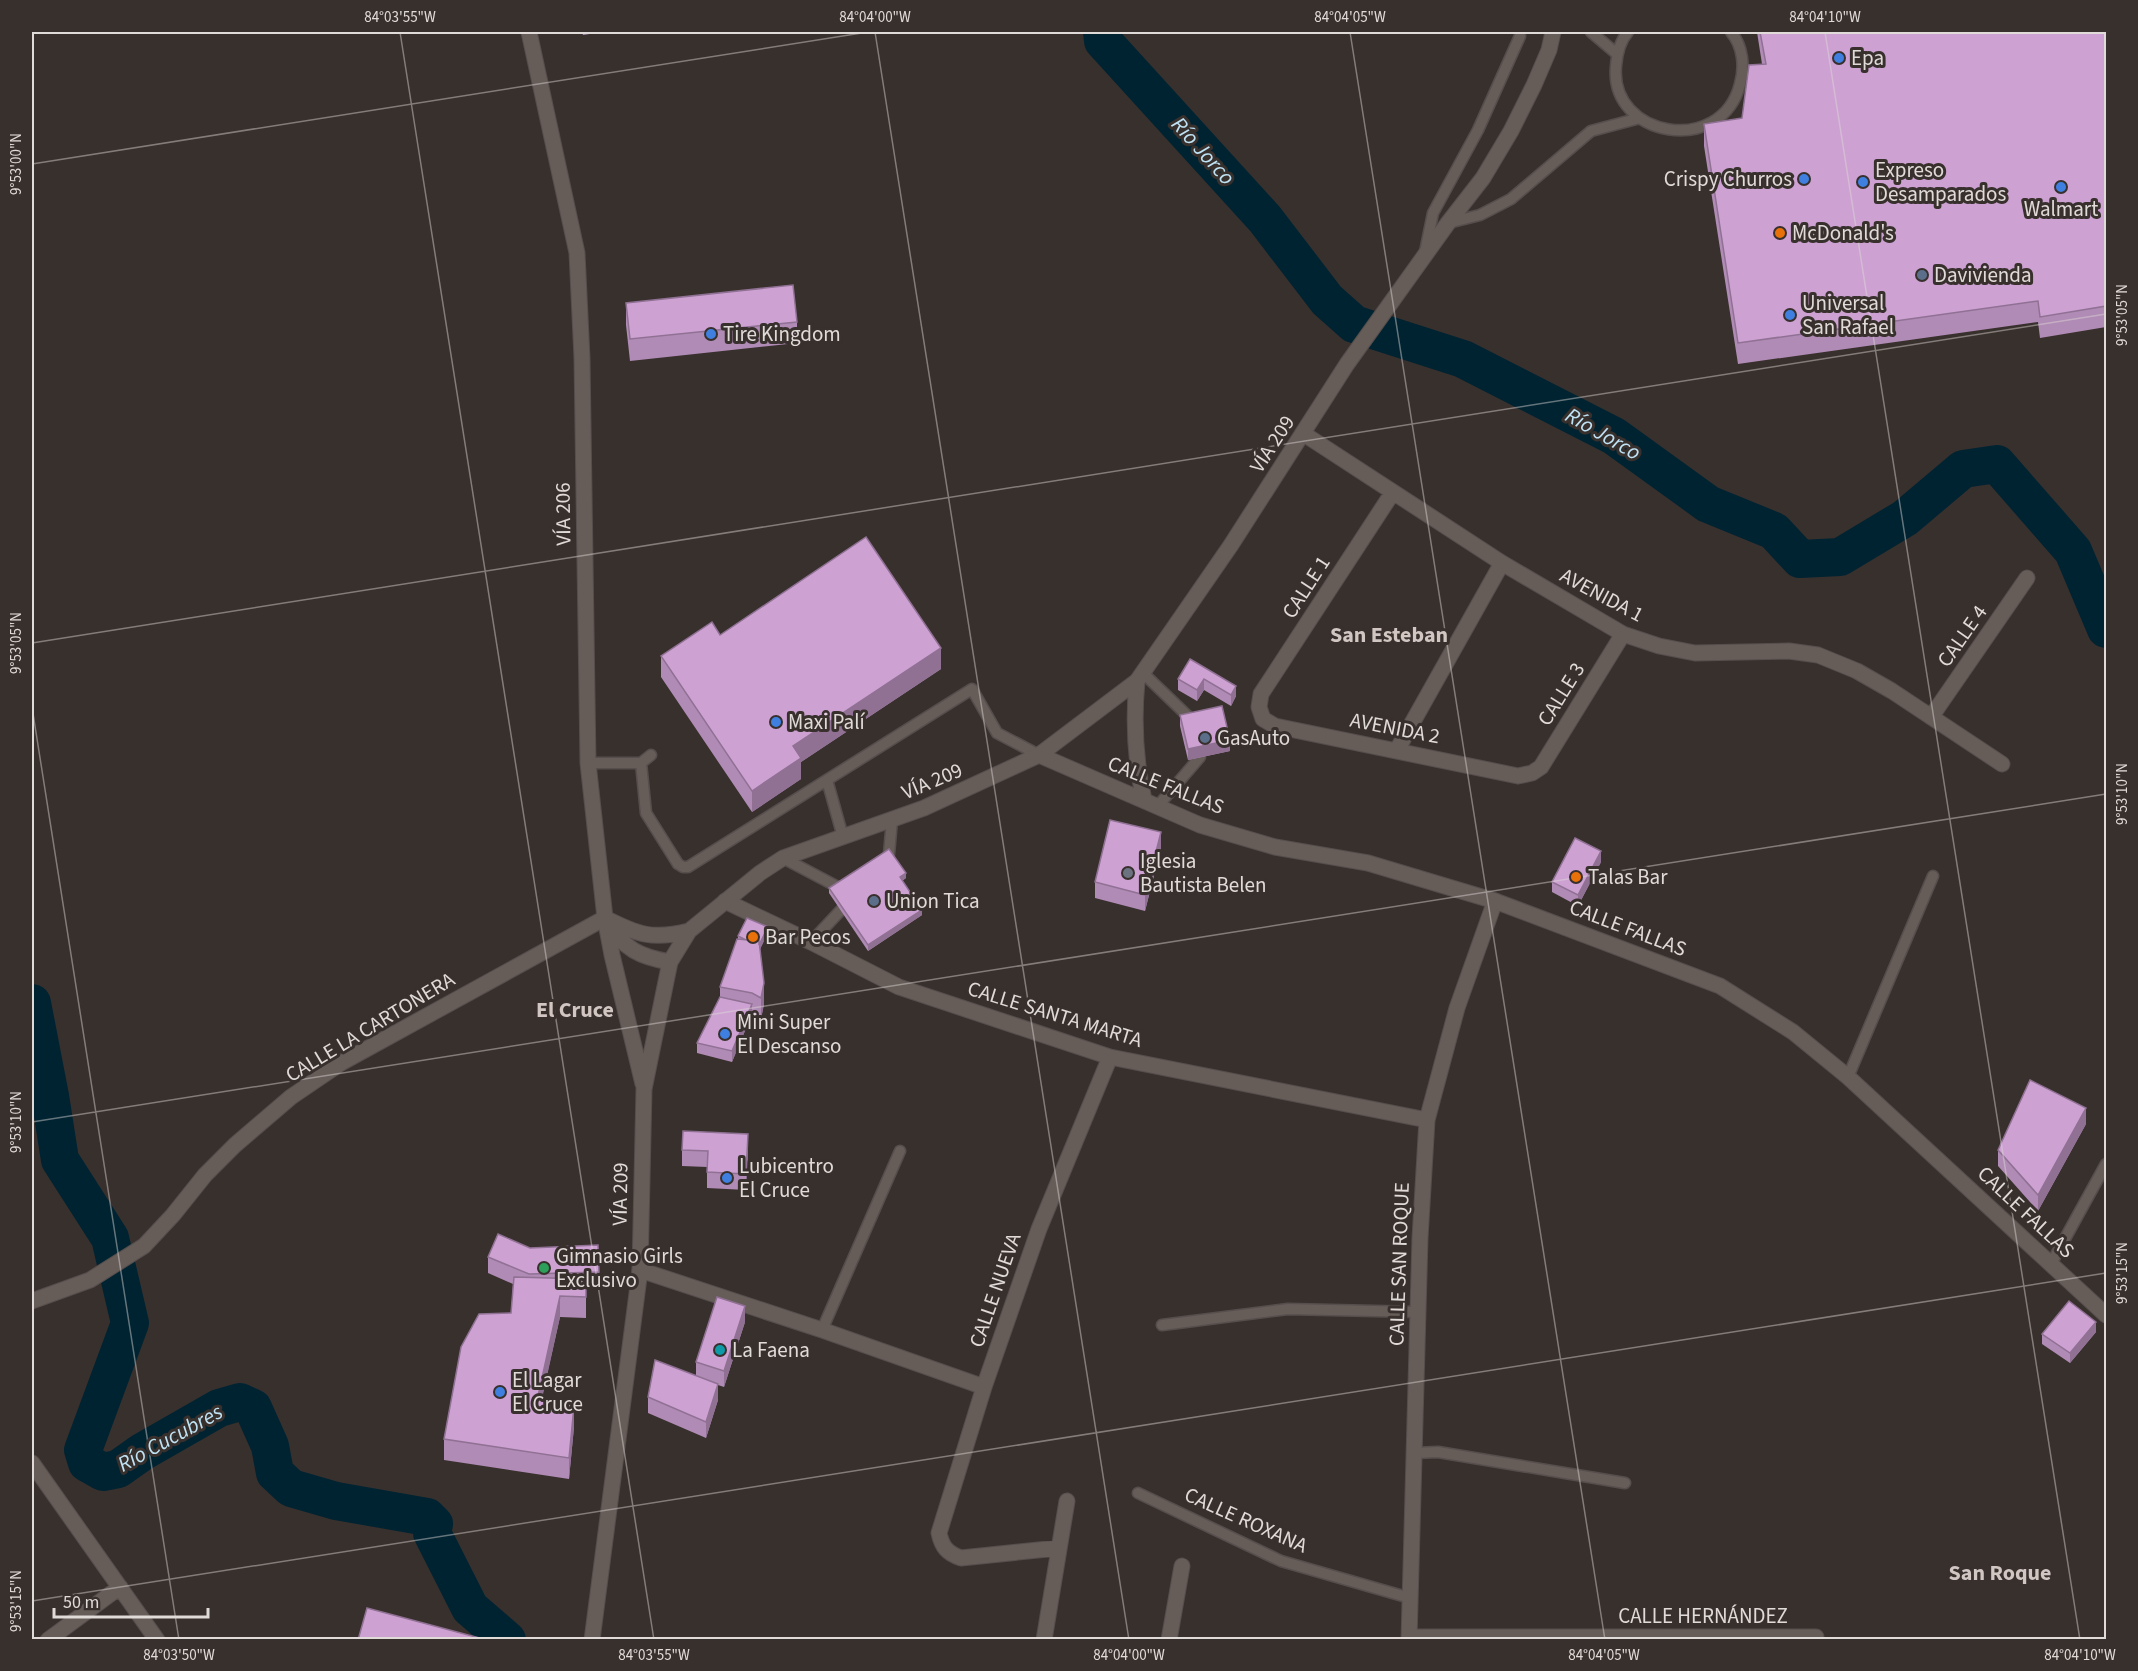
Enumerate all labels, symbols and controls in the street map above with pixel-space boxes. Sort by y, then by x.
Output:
text: 84°03'55"W [364,7,436,28]
text: 84°04'00"W [839,7,911,28]
text: 84°04'05"W [1314,7,1386,28]
text: 84°04'10"W [1789,7,1861,28]
place label: Epa [1851,43,1884,73]
marker: Epa [1832,51,1846,65]
water label: Río Jorco [1164,110,1242,192]
text: 9°53'00"N [6,133,27,195]
place label: Expreso Desamparados [1875,155,2006,209]
place label: Crispy Churros [1664,164,1792,194]
marker: Crispy Churros [1797,172,1811,186]
marker: Expreso Desamparados [1856,175,1870,189]
marker: Walmart [2054,180,2068,194]
place label: Walmart [2024,194,2098,224]
place label: McDonald's [1792,218,1894,248]
marker: McDonald's [1773,226,1787,240]
place label: Davivienda [1934,260,2032,290]
marker: Davivienda [1915,268,1929,282]
text: 9°53'05"N [2112,284,2133,346]
place label: Universal San Rafael [1802,288,1894,342]
marker: Universal San Rafael [1783,308,1797,322]
place label: Tire Kingdom [723,319,841,349]
marker: Tire Kingdom [704,327,718,341]
water label: Río Jorco [1559,400,1647,468]
street label: VÍA 209 [1242,409,1302,479]
street label: VÍA 206 [547,482,579,546]
street label: CALLE 1 [1274,550,1338,624]
street label: AVENIDA 1 [1555,560,1649,630]
street label: CALLE 4 [1930,599,1994,673]
text: 9°53'05"N [6,612,27,674]
district label: San Esteban [1330,619,1448,651]
street label: CALLE 3 [1530,657,1592,731]
street label: AVENIDA 2 [1348,705,1442,751]
place label: Maxi Palí [788,707,866,737]
marker: Maxi Palí [769,715,783,729]
place label: GasAuto [1217,723,1290,753]
marker: GasAuto [1198,731,1212,745]
street label: CALLE FALLAS [1103,748,1229,822]
street label: VÍA 209 [897,755,967,807]
text: 9°53'10"N [2112,763,2133,825]
place label: Iglesia Bautista Belen [1140,846,1266,900]
place label: Talas Bar [1588,862,1668,892]
marker: Iglesia Bautista Belen [1121,866,1135,880]
marker: Talas Bar [1569,870,1583,884]
place label: Union Tica [886,886,980,916]
street label: CALLE FALLAS [1565,892,1691,964]
marker: Union Tica [867,894,881,908]
place label: Bar Pecos [765,922,851,952]
marker: Bar Pecos [746,930,760,944]
street label: CALLE LA CARTONERA [280,964,461,1089]
street label: CALLE SANTA MARTA [964,973,1147,1055]
district label: El Cruce [536,994,614,1026]
place label: Mini Super El Descanso [737,1007,841,1061]
marker: Mini Super El Descanso [718,1027,732,1041]
text: 9°53'10"N [6,1091,27,1153]
place label: Lubicentro El Cruce [739,1151,834,1205]
street label: CALLE FALLAS [1971,1159,2081,1265]
street label: VÍA 209 [604,1162,636,1226]
marker: Lubicentro El Cruce [720,1171,734,1185]
street label: CALLE SAN ROQUE [1381,1182,1417,1346]
street label: CALLE NUEVA [961,1228,1029,1351]
place label: Gimnasio Girls Exclusivo [556,1241,683,1295]
text: 9°53'15"N [2112,1242,2133,1304]
marker: Gimnasio Girls Exclusivo [537,1261,551,1275]
place label: La Faena [732,1335,810,1365]
marker: La Faena [713,1343,727,1357]
place label: El Lagar El Cruce [512,1365,583,1419]
marker: El Lagar El Cruce [493,1385,507,1399]
water label: Río Cucubres [111,1396,229,1480]
street label: CALLE ROXANA [1180,1479,1313,1561]
district label: San Roque [1949,1557,2051,1589]
text: 9°53'15"N [6,1570,27,1632]
scale bar [54,1581,208,1619]
text: 50 m [63,1590,99,1615]
street label: CALLE HERNÁNDEZ [1618,1601,1788,1631]
text: 84°03'50"W [143,1645,215,1666]
text: 84°03'55"W [618,1645,690,1666]
text: 84°04'00"W [1093,1645,1165,1666]
text: 84°04'05"W [1568,1645,1640,1666]
text: 84°04'10"W [2044,1645,2116,1666]

